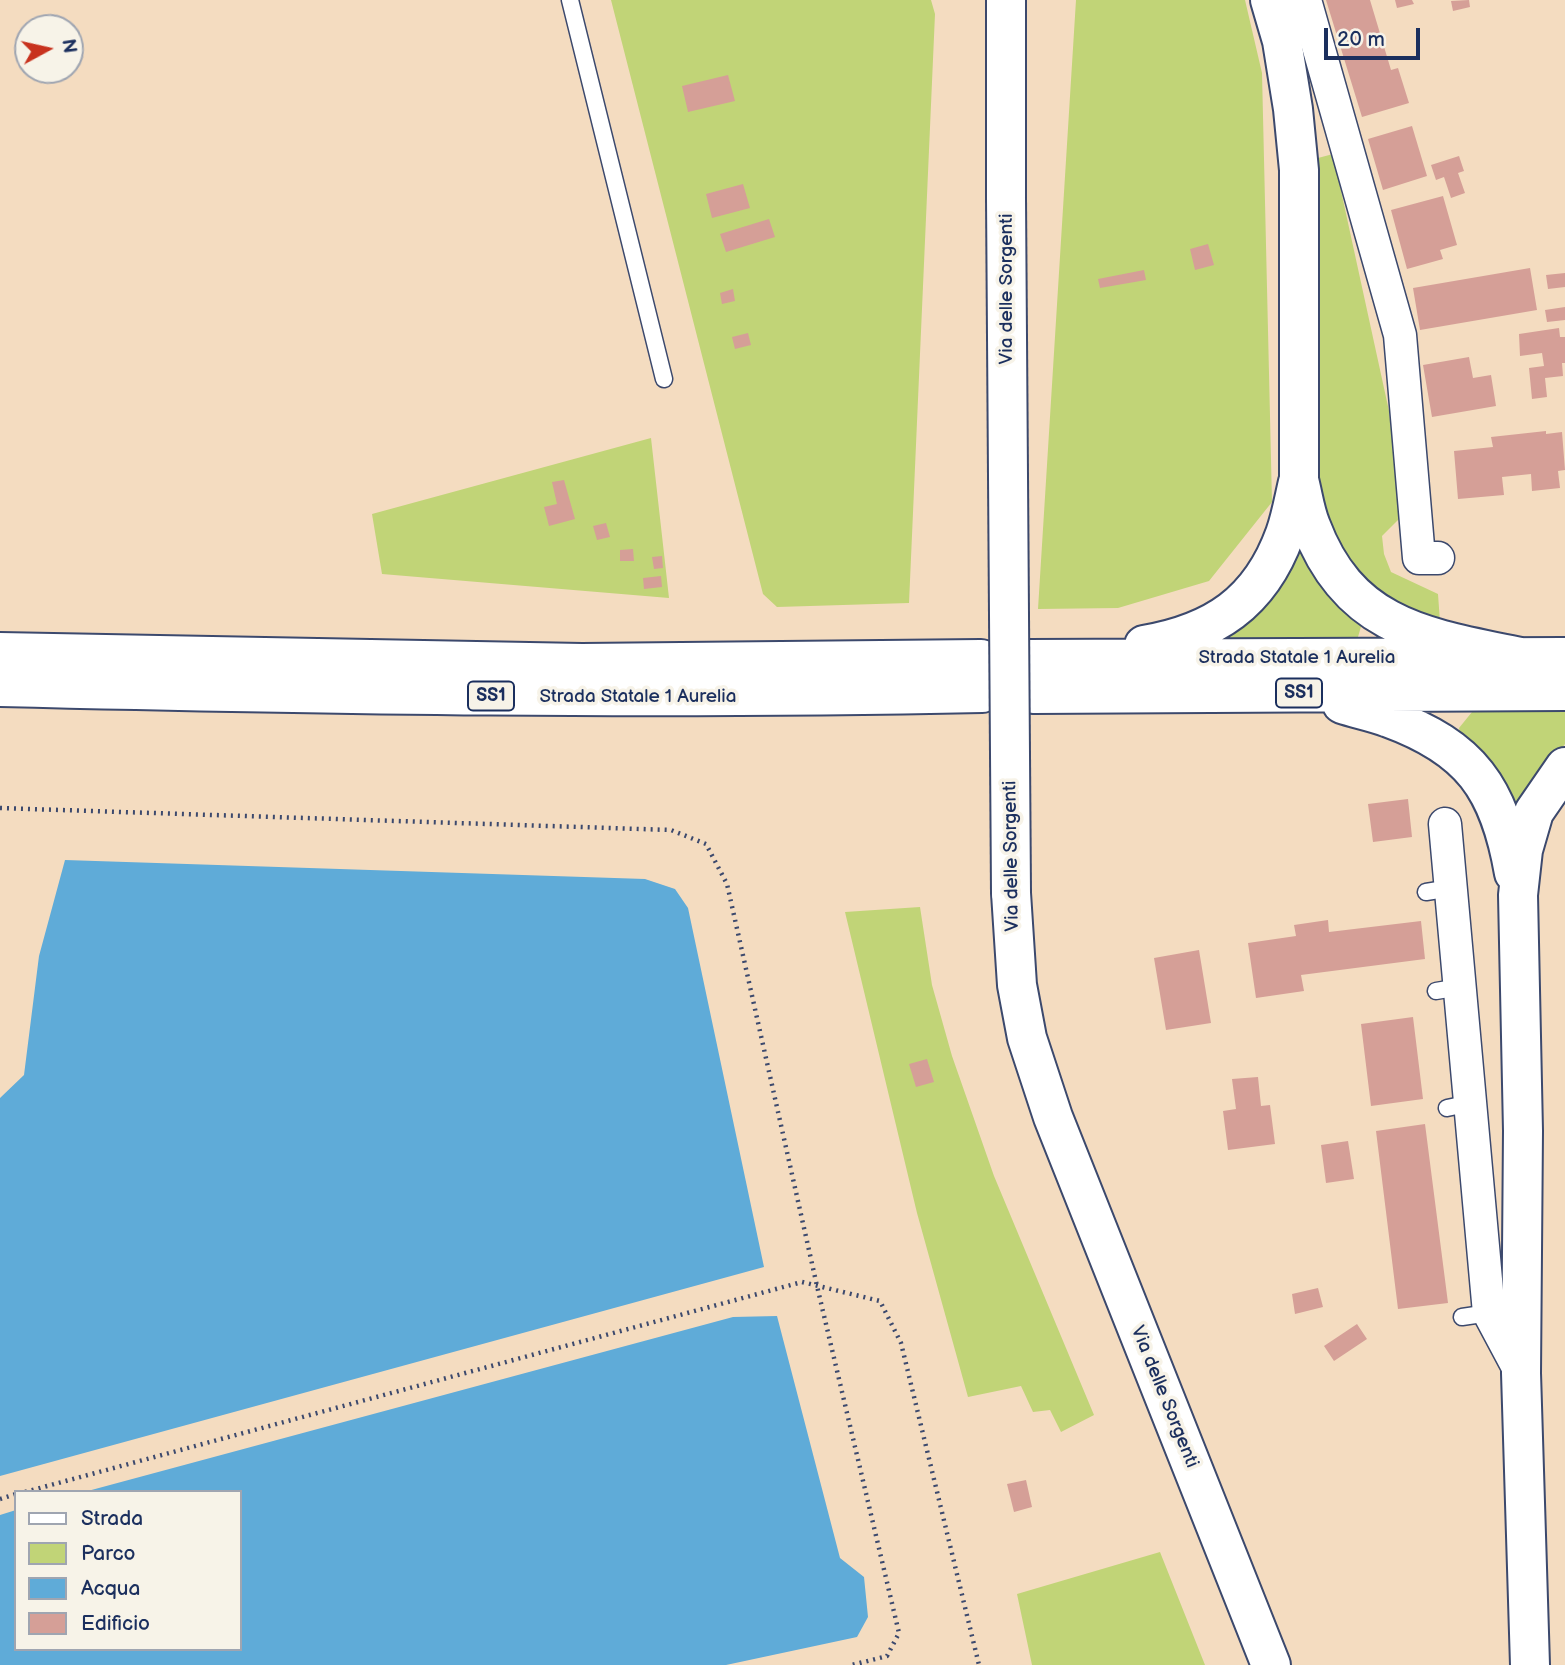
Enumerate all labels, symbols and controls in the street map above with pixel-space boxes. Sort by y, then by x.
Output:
north arrow [14,14,84,84]
scale bar [1327,14,1423,58]
text: 20 m [1337,27,1385,52]
text: N [56,38,81,55]
street label: Via delle Sorgenti [996,214,1018,364]
street label: Strada Statale 1 Aurelia [1198,647,1396,669]
road number: SS1 [1276,678,1322,708]
road number: SS1 [468,682,514,710]
street label: Strada Statale 1 Aurelia [539,686,737,708]
street label: Via delle Sorgenti [999,780,1025,932]
street label: Via delle Sorgenti [1125,1323,1203,1471]
legend [14,1490,242,1651]
text: Strada [81,1506,143,1531]
text: Parco [81,1541,136,1566]
text: Acqua [81,1576,140,1601]
text: Edificio [81,1611,150,1636]

